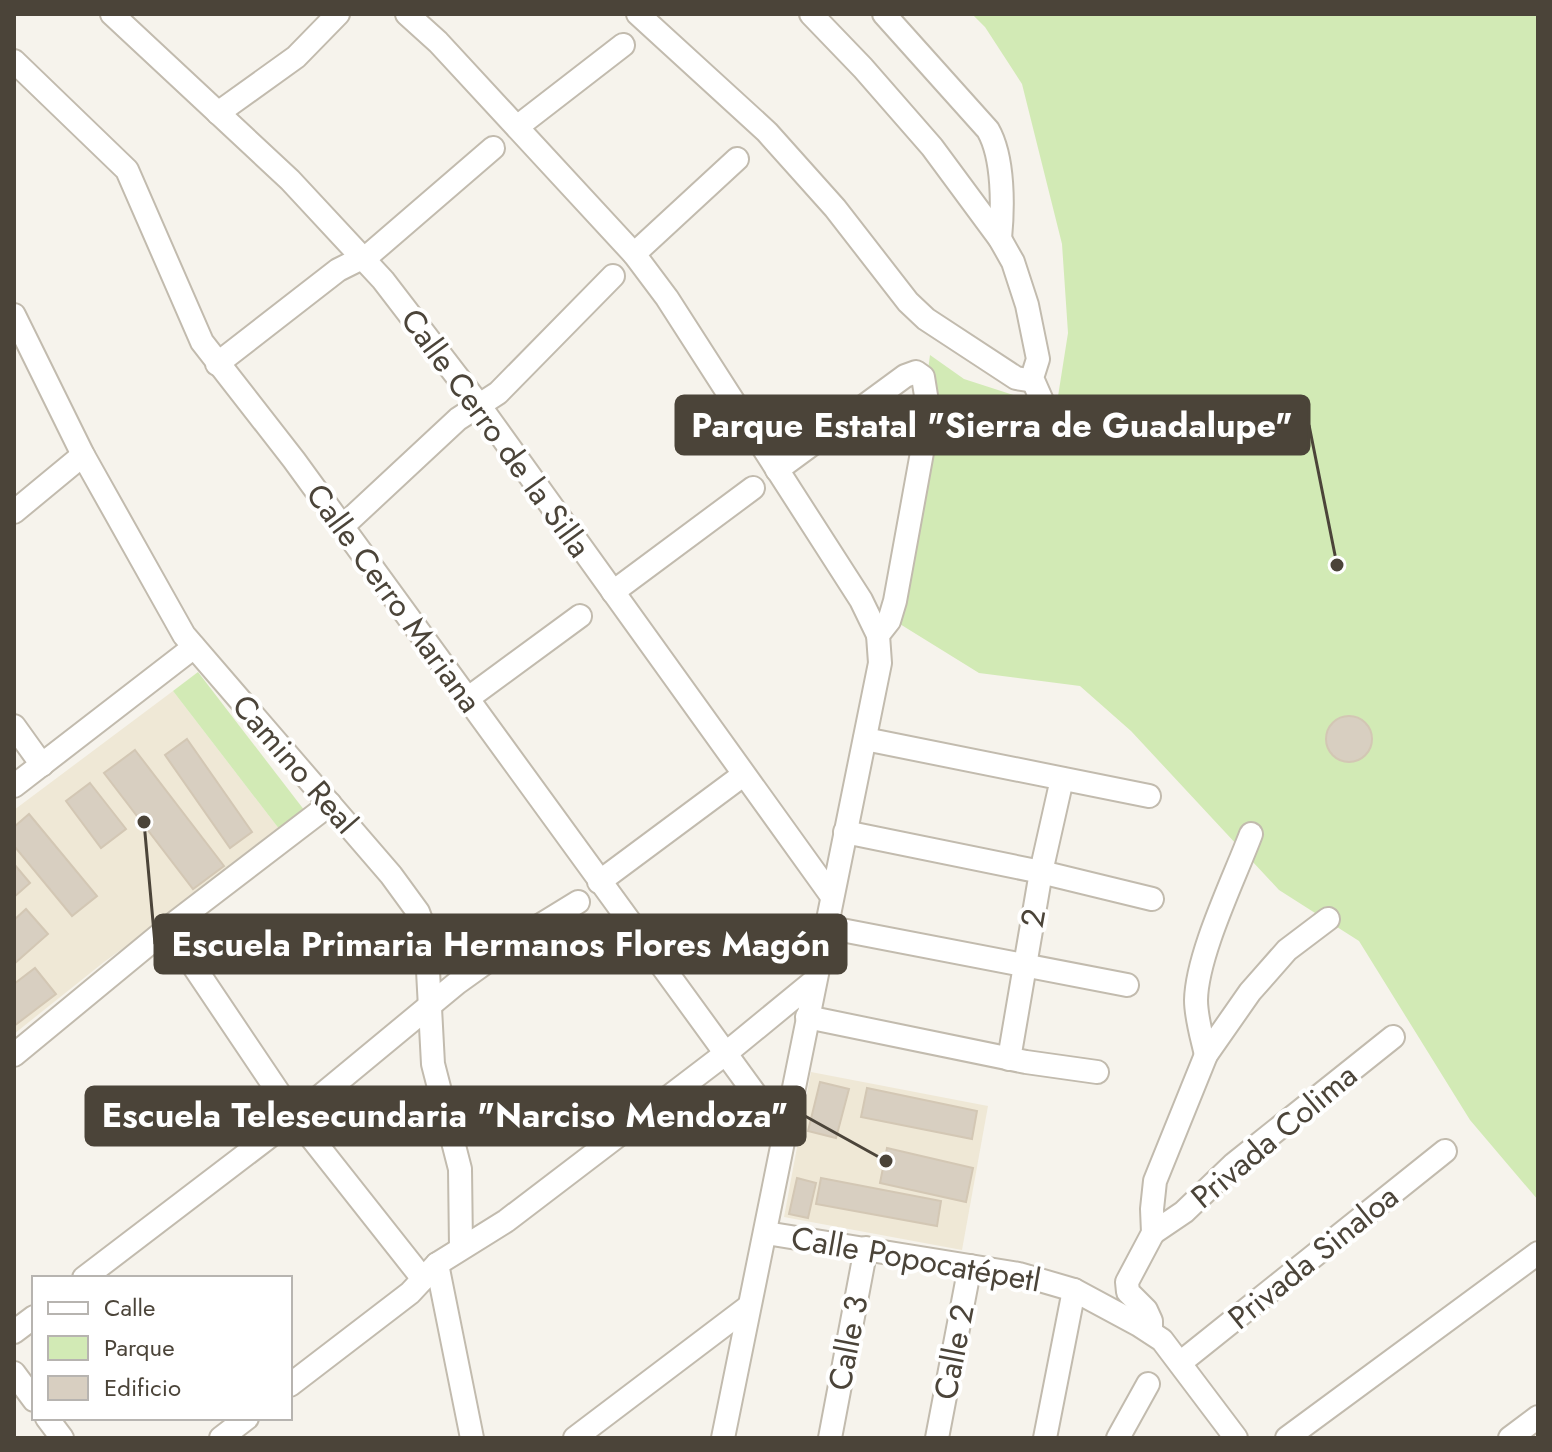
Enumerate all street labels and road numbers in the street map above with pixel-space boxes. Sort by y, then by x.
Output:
street label: Calle Cerro de la Silla [390,299,602,567]
street label: Calle Cerro Mariana [295,474,493,722]
street label: Camino Real [221,684,369,844]
street label: 2 [1009,905,1057,931]
street label: Privada Colima [1181,1053,1367,1219]
street label: Privada Sinaloa [1218,1174,1408,1340]
street label: Calle Popocatépetl [788,1214,1044,1304]
street label: Calle 3 [816,1292,880,1394]
street label: Calle 2 [922,1300,986,1404]

